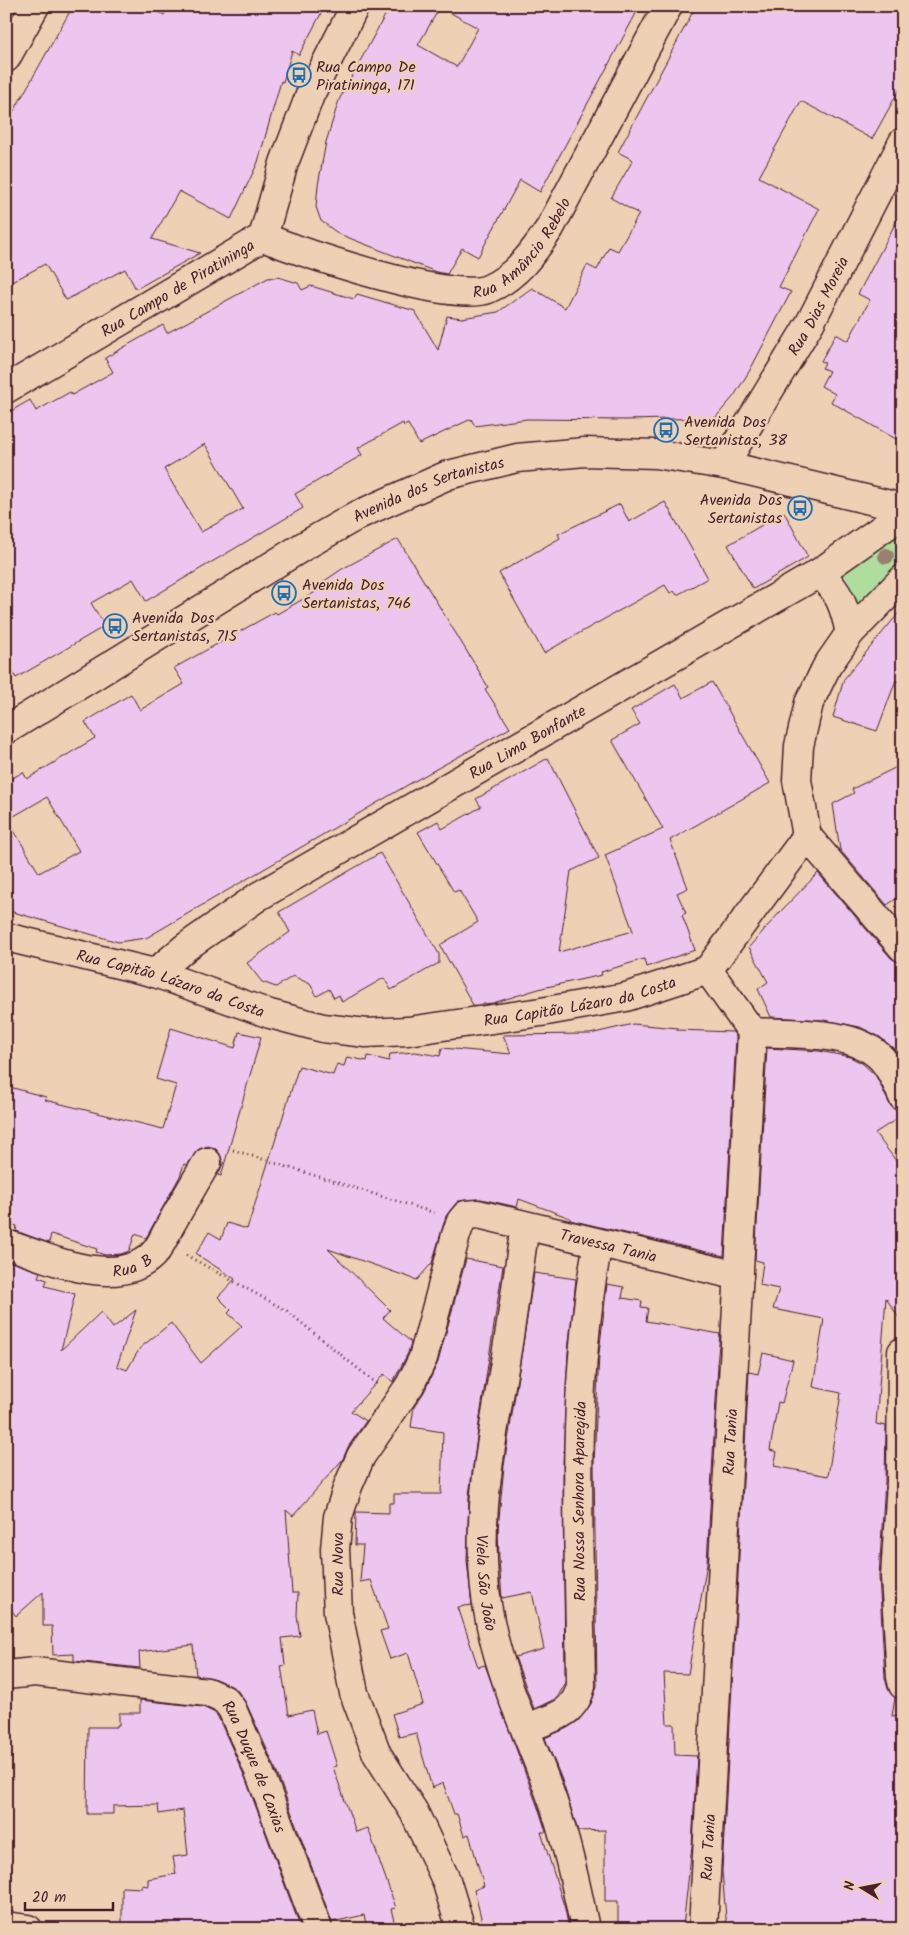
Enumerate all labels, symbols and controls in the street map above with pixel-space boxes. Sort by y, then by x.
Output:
place label: Rua Campo De Piratininga, 171 [316,55,416,98]
bus stop icon: Rua Campo De Piratininga, 171 [286,62,312,88]
street label: Rua Amâncio Rebelo [472,193,578,306]
street label: Rua Campo de Piratininga [96,234,260,344]
street label: Rua Dias Moreia [782,252,856,361]
place label: Avenida Dos Sertanistas, 38 [684,410,788,453]
bus stop icon: Avenida Dos Sertanistas, 38 [653,417,679,443]
street label: Avenida dos Sertanistas [348,451,507,530]
place label: Avenida Dos Sertanistas [700,488,782,531]
bus stop icon: Avenida Dos Sertanistas [787,495,813,521]
place label: Avenida Dos Sertanistas, 746 [302,573,412,616]
bus stop icon: Avenida Dos Sertanistas, 746 [271,580,297,606]
place label: Avenida Dos Sertanistas, 715 [132,606,239,649]
bus stop icon: Avenida Dos Sertanistas, 715 [102,613,128,639]
street label: Rua Lima Bonfante [465,699,591,786]
street label: Rua Capitão Lázaro da Costa [74,943,268,1025]
street label: Rua Capitão Lázaro da Costa [482,970,680,1034]
street label: Travessa Tania [557,1223,659,1270]
street label: Rua B [111,1248,159,1285]
street label: Rua Nossa Senhora Aparegida [567,1401,594,1602]
street label: Rua Tania [717,1408,745,1476]
street label: Rua Nova [326,1532,351,1596]
street label: Viela São João [469,1534,503,1633]
street label: Rua Duque de Caxias [215,1695,292,1837]
street label: Rua Tania [695,1813,723,1881]
north arrow [836,1862,886,1912]
text: N [839,1879,862,1892]
scale bar [25,1880,112,1912]
text: 20 m [32,1886,66,1910]

